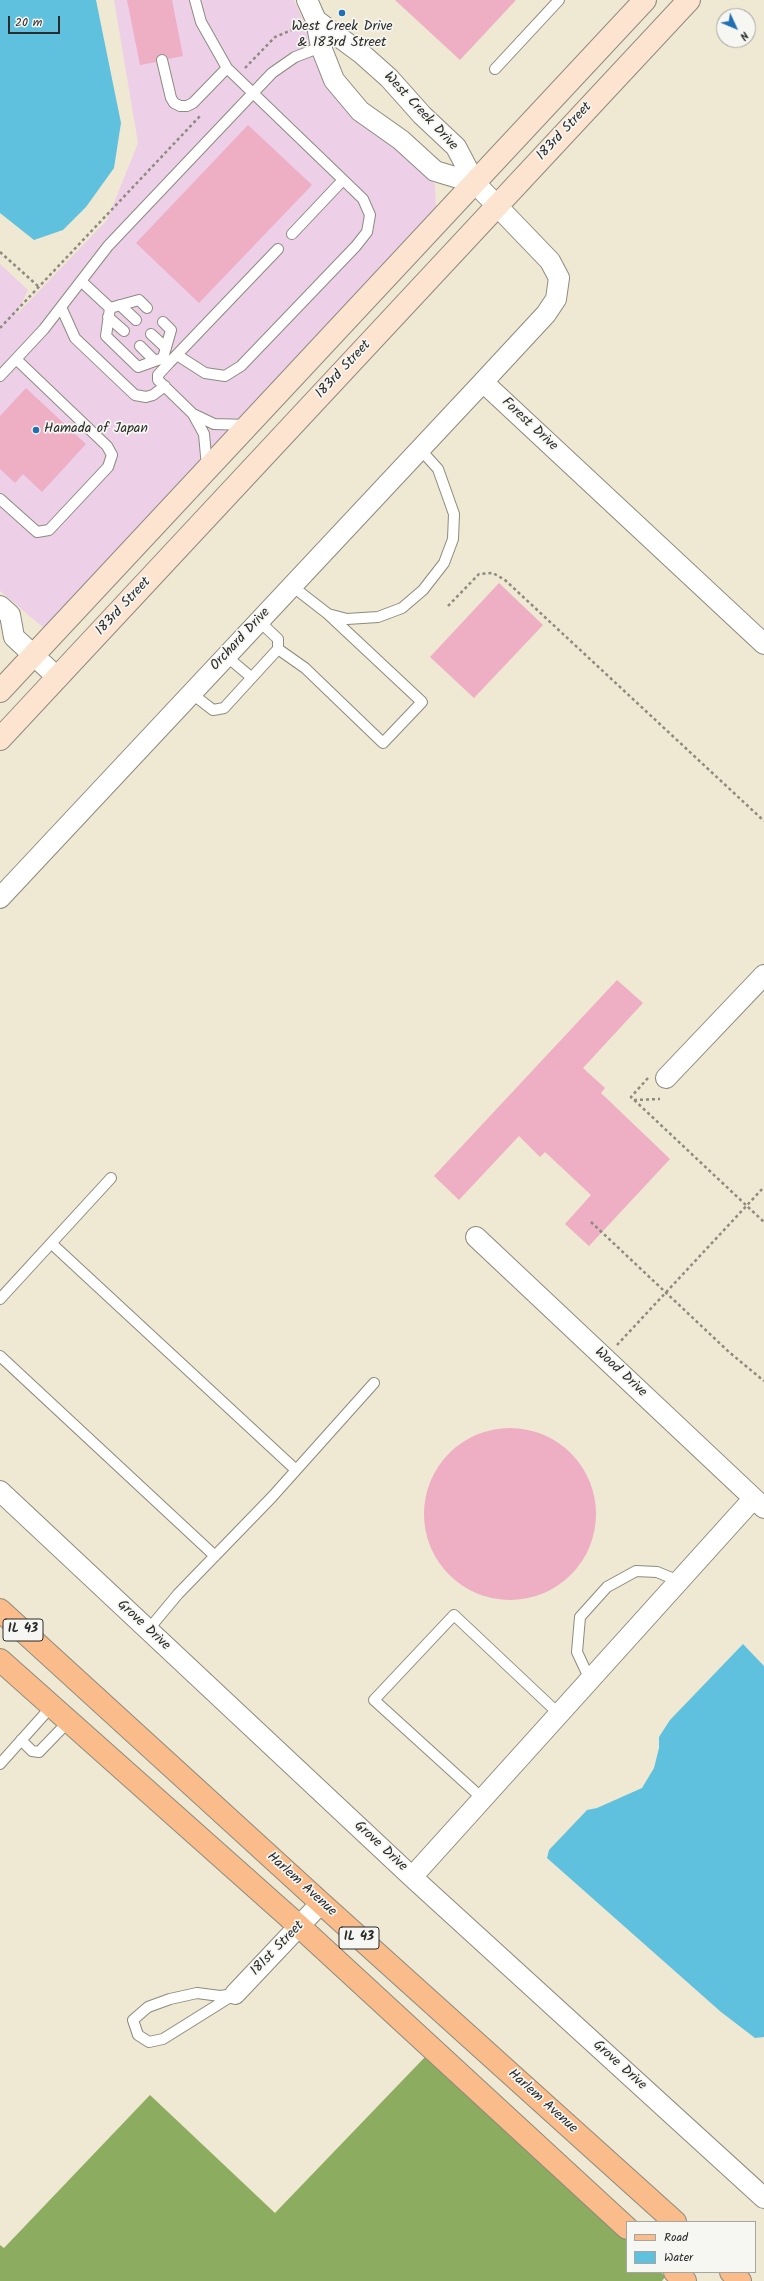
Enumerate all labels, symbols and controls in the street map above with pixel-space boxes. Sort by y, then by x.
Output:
scale bar [10,8,62,34]
marker: West Creek Drive & 183rd Street [337,8,347,18]
north arrow [716,8,756,48]
text: 20 m [15,13,42,32]
place label: West Creek Drive & 183rd Street [291,20,393,52]
text: N [735,27,753,44]
street label: West Creek Drive [379,69,461,155]
street label: 183rd Street [534,99,596,165]
street label: 183rd Street [313,337,375,403]
street label: Forest Drive [497,395,561,455]
place label: Hamada of Japan [44,422,148,438]
marker: Hamada of Japan [31,425,41,435]
street label: 183rd Street [93,574,155,640]
street label: Orchard Drive [208,605,274,675]
street label: Wood Drive [590,1345,650,1401]
street label: Grove Drive [113,1597,173,1655]
road number: IL 43 [3,1619,43,1641]
street label: Grove Drive [350,1818,410,1876]
street label: Harlem Avenue [263,1849,339,1921]
street label: 181st Street [248,1918,308,1980]
road number: IL 43 [339,1927,379,1949]
street label: Grove Drive [589,2037,649,2095]
street label: Harlem Avenue [504,2066,580,2138]
legend [626,2221,756,2273]
text: Road [664,2228,688,2247]
text: Water [664,2248,693,2267]

